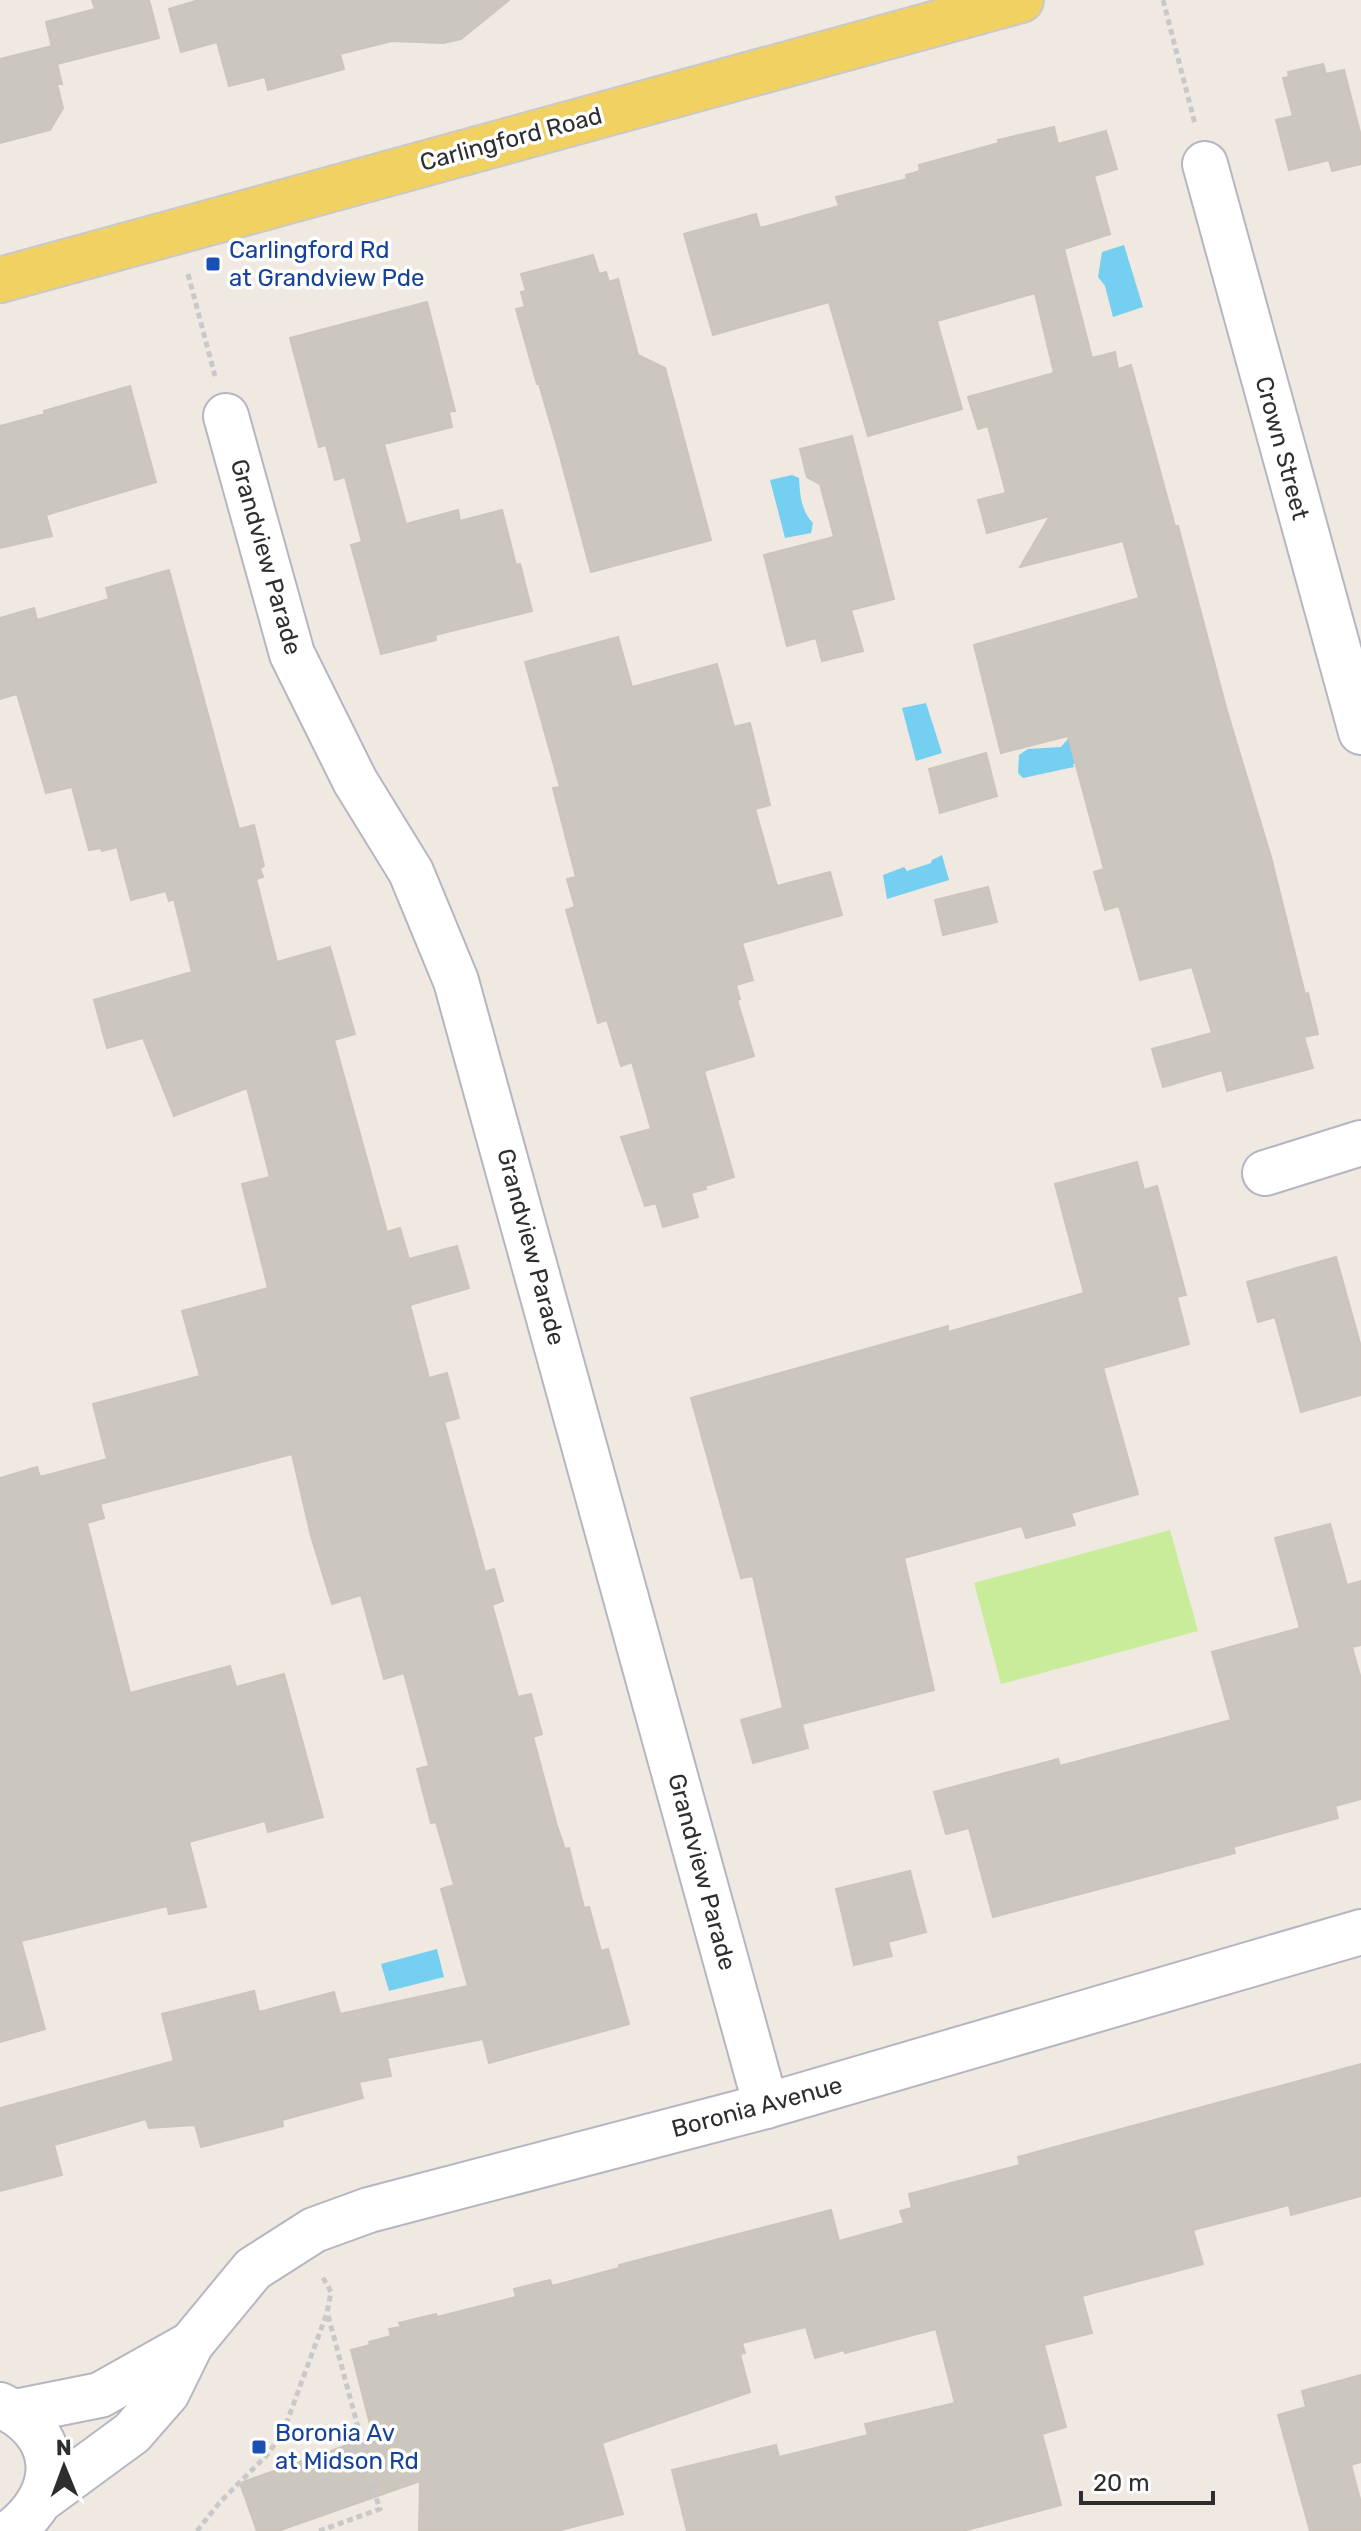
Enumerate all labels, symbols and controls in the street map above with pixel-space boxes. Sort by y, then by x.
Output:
street label: Carlingford Road [417,101,605,177]
place label: Carlingford Rd at Grandview Pde [229,236,425,292]
marker: Carlingford Rd at Grandview Pde [204,255,222,273]
street label: Crown Street [1249,373,1315,523]
street label: Grandview Parade [225,456,307,658]
street label: Grandview Parade [491,1146,571,1348]
street label: Grandview Parade [662,1771,742,1973]
street label: Boronia Avenue [669,2071,845,2143]
place label: Boronia Av at Midson Rd [275,2419,419,2475]
north arrow [24,2427,104,2507]
text: N [56,2434,72,2461]
marker: Boronia Av at Midson Rd [250,2438,268,2456]
scale bar [1081,2455,1213,2505]
text: 20 m [1093,2469,1150,2497]

